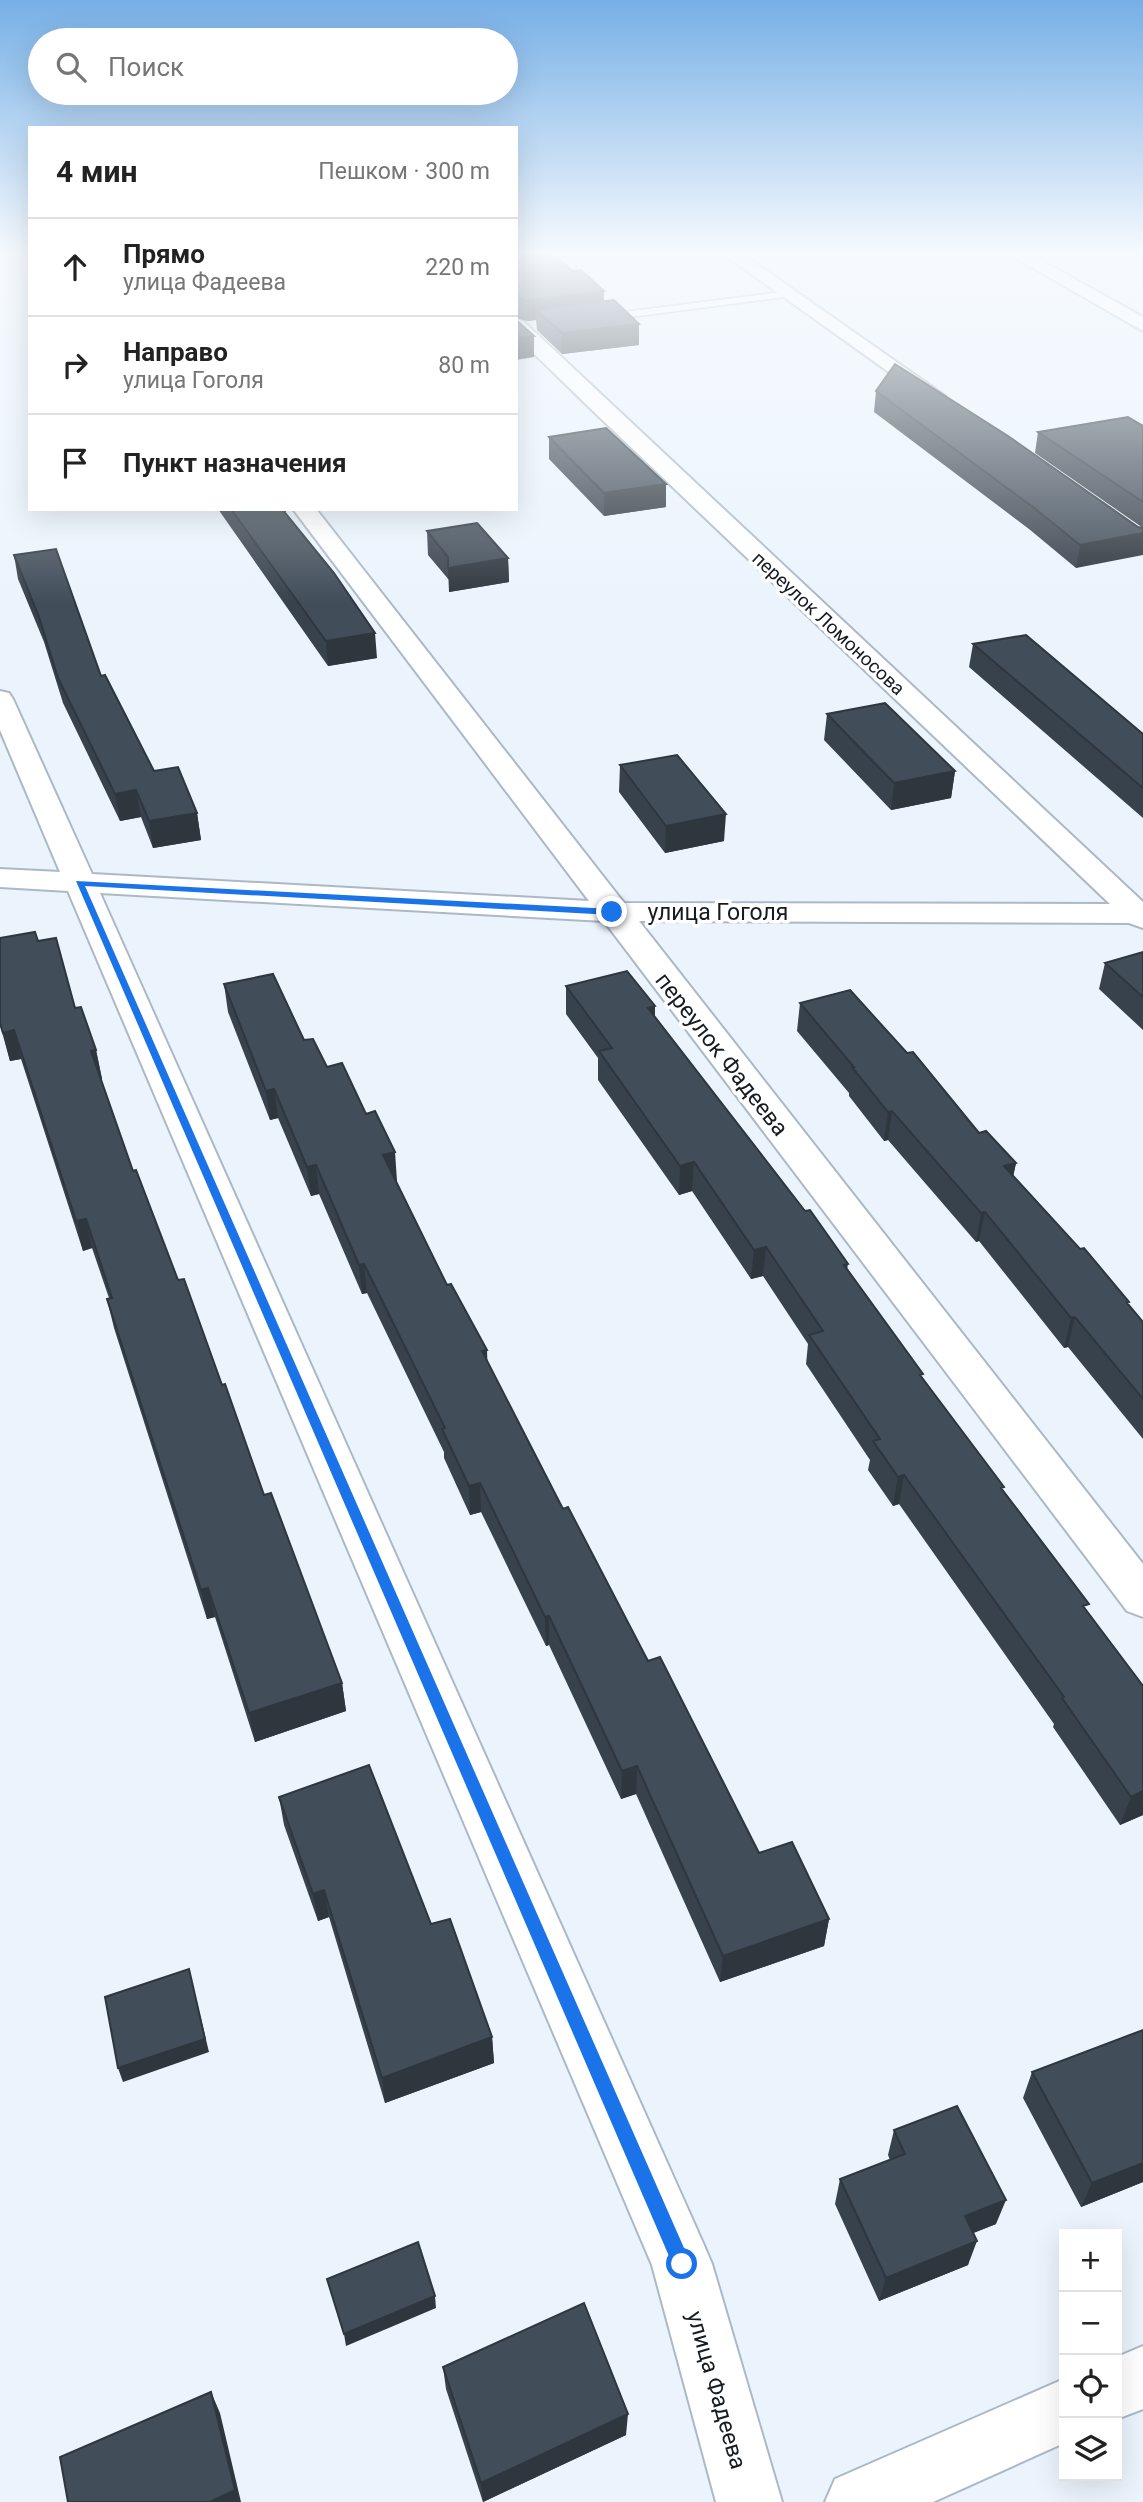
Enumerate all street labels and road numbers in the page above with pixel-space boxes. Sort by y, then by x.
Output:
street label: переулок Ломоносова [748,547,910,700]
street label: улица Гоголя [648,899,788,926]
street label: переулок Фадеева [650,967,794,1141]
street label: улица Фадеева [681,2308,752,2472]

